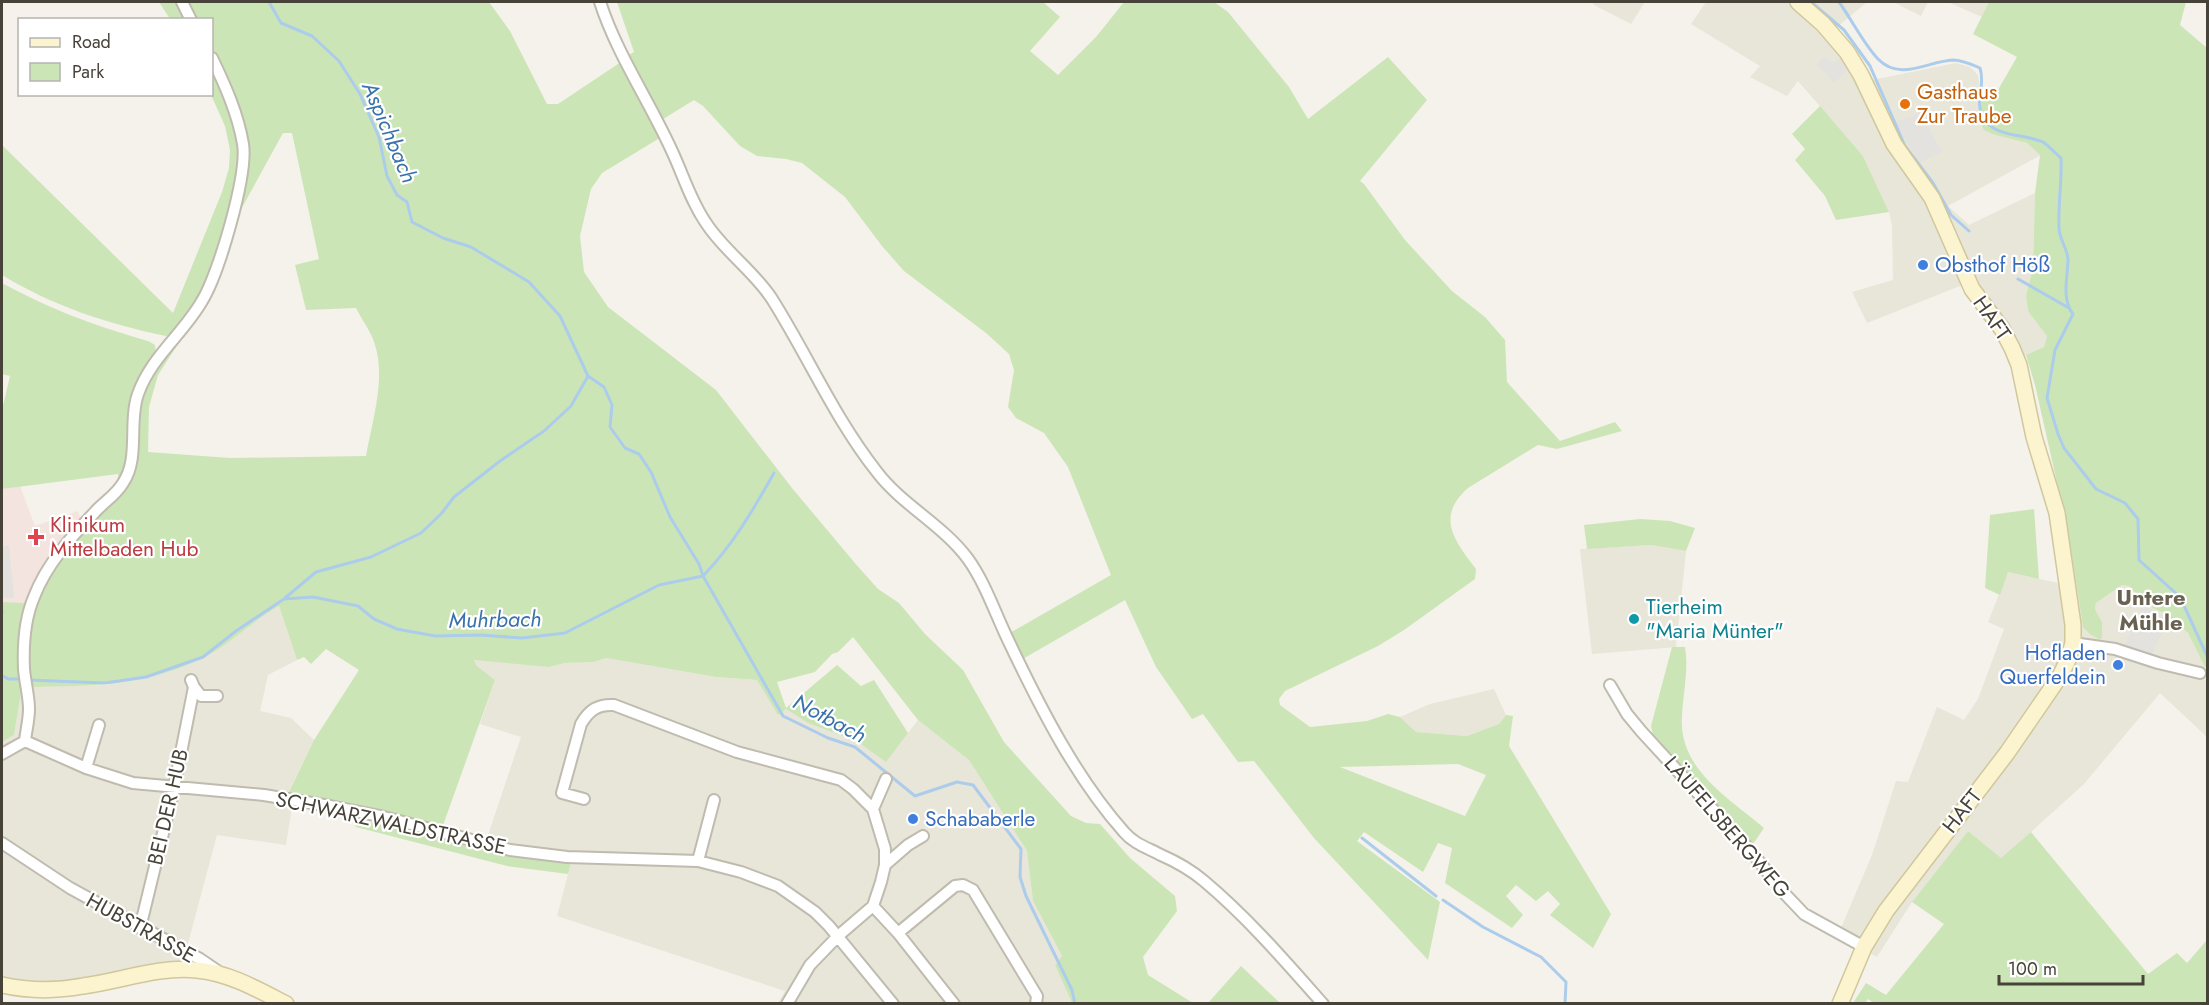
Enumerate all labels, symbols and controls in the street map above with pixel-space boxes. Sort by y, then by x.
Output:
legend [18,18,213,96]
text: Road [72,29,111,55]
text: Park [72,59,104,85]
water label: Aspichbach [354,75,426,188]
place label: Gasthaus Zur Traube [1917,77,2012,131]
marker: Gasthaus Zur Traube [1898,97,1912,111]
place label: Obsthof Höß [1935,250,2050,280]
marker: Obsthof Höß [1916,258,1930,272]
street label: HAFT [1966,290,2018,347]
place label: Klinikum Mittelbaden Hub [50,510,198,564]
marker: Klinikum Mittelbaden Hub [27,528,45,546]
district label: Untere Mühle [2117,581,2186,638]
place label: Tierheim "Maria Münter" [1646,592,1784,646]
water label: Muhrbach [448,602,542,636]
marker: Tierheim "Maria Münter" [1627,612,1641,626]
place label: Hofladen Querfeldein [1999,638,2106,692]
marker: Hofladen Querfeldein [2111,658,2125,672]
water label: Notbach [788,685,872,751]
street label: BEI DER HUB [140,746,196,868]
street label: LÄUFELSBERGWEG [1657,749,1797,905]
street label: HAFT [1935,782,1989,839]
street label: SCHWARZWALDSTRASSE [273,784,509,862]
place label: Schababerle [925,804,1036,834]
marker: Schababerle [906,812,920,826]
street label: HUBSTRASSE [81,885,201,971]
scale bar [1999,948,2143,986]
text: 100 m [2008,956,2057,982]

